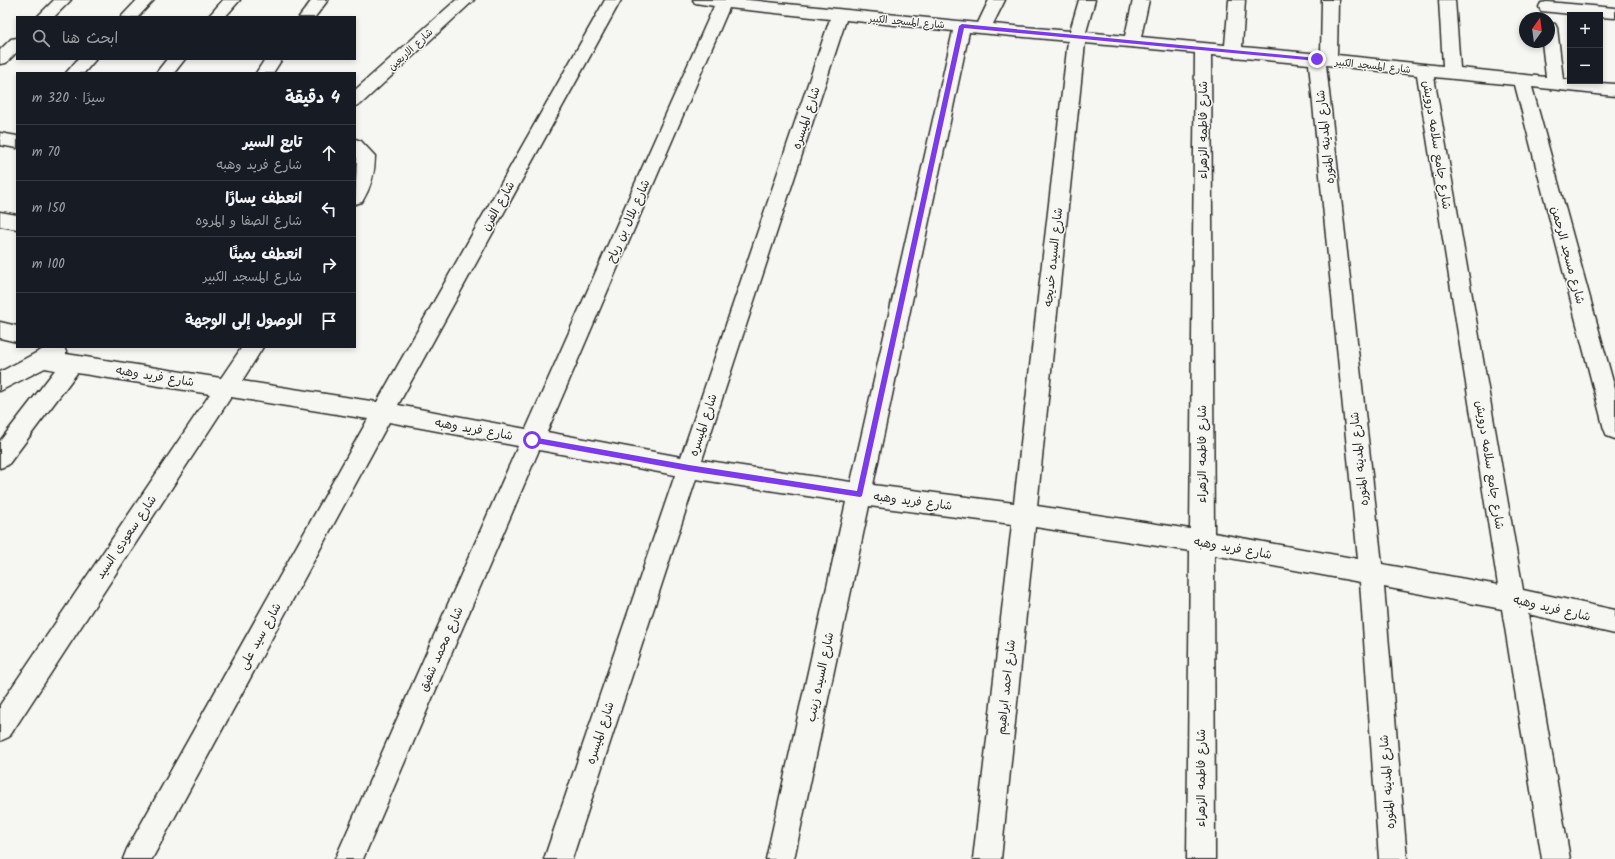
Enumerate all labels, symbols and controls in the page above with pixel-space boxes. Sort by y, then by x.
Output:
street label: شارع المسجد الكبير [867,11,946,33]
north arrow [1519,12,1555,48]
map controls [1567,12,1603,84]
button: + [1567,12,1603,48]
search box [16,16,356,60]
street label: شارع الاربعين [385,25,437,75]
icon: search [30,27,52,49]
text: ابحث هنا [62,27,118,51]
button: − [1567,48,1603,84]
route end [1308,50,1326,68]
street label: شارع المسجد الكبير [1333,54,1412,78]
street label: شارع جامع سلامه درويش [1417,79,1456,211]
street label: شارع فاطمه الزهراء [1194,81,1213,179]
street label: شارع الميسره [787,84,826,152]
text: 4 دقيقة [285,85,340,112]
text: سيرًا · 320 m [32,88,105,109]
street label: شارع المدينه المنوره [1311,89,1340,185]
text: تابع السير [243,131,302,155]
text: 70 m [32,142,60,163]
icon: ahead [318,142,340,164]
text: شارع فريد وهبه [217,155,302,176]
street label: شارع بلال بن رباح [602,176,655,266]
street label: شارع الفرن [477,178,520,235]
text: انعطف يسارًا [225,187,302,211]
text: 150 m [32,198,65,219]
icon: left [318,198,340,220]
street label: شارع مسجد الرحمن [1545,204,1590,306]
street label: شارع السيده خديجه [1039,207,1068,308]
text: شارع الصفا و المروه [195,211,302,232]
text: انعطف يمينًا [229,243,302,267]
text: 100 m [32,254,65,275]
icon: right [318,254,340,276]
text: شارع المسجد الكبير [203,267,302,288]
text: الوصول إلى الوجهة [185,309,302,333]
icon: arrive [318,310,340,332]
street label: شارع فريد وهبه [114,361,195,392]
street label: شارع الميسره [684,391,723,459]
street label: شارع جامع سلامه درويش [1470,399,1509,531]
street label: شارع فاطمه الزهراء [1193,405,1212,503]
street label: شارع المدينه المنوره [1345,411,1374,507]
street label: شارع فريد وهبه [433,413,514,446]
route start [523,431,541,449]
street label: شارع فريد وهبه [873,487,953,516]
street label: شارع سعودى السيد [91,492,162,583]
street label: شارع فريد وهبه [1192,532,1273,565]
street label: شارع فريد وهبه [1511,590,1592,627]
street label: شارع سيد على [234,599,287,673]
street label: شارع محمد شفيق [414,604,469,695]
street label: شارع السيده زينب [802,630,839,724]
street label: شارع احمد ابراهيم [992,639,1021,736]
street label: شارع الميسره [581,699,620,767]
street label: شارع فاطمه الزهراء [1192,729,1211,827]
street label: شارع المدينه المنوره [1375,734,1400,830]

